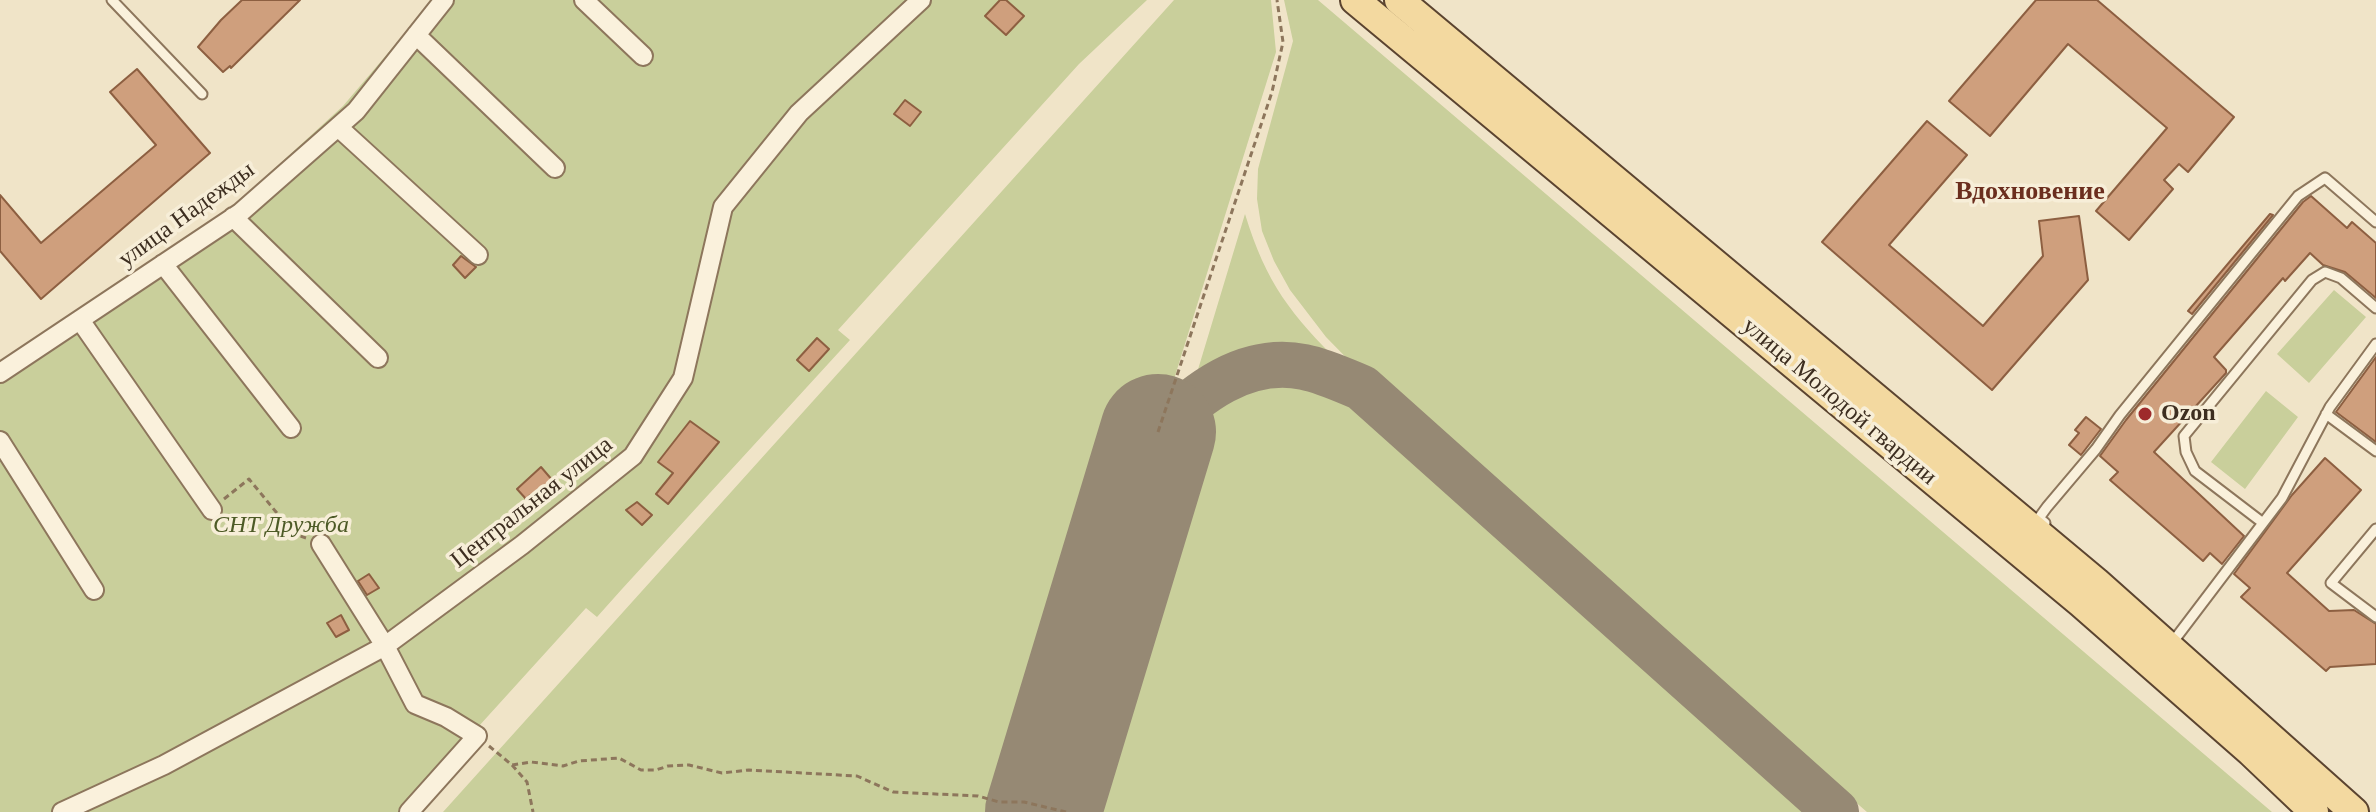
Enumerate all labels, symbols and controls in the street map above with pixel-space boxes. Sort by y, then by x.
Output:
street label: улица Надежды [113,156,261,274]
district label: Вдохновение [1955,176,2105,208]
street label: улица Молодой гвардии [1736,312,1942,492]
place label: Ozon [2161,400,2216,428]
marker: Ozon [2136,405,2154,423]
street label: Центральная улица [445,431,619,575]
park label: СНТ Дружба [213,512,349,540]

